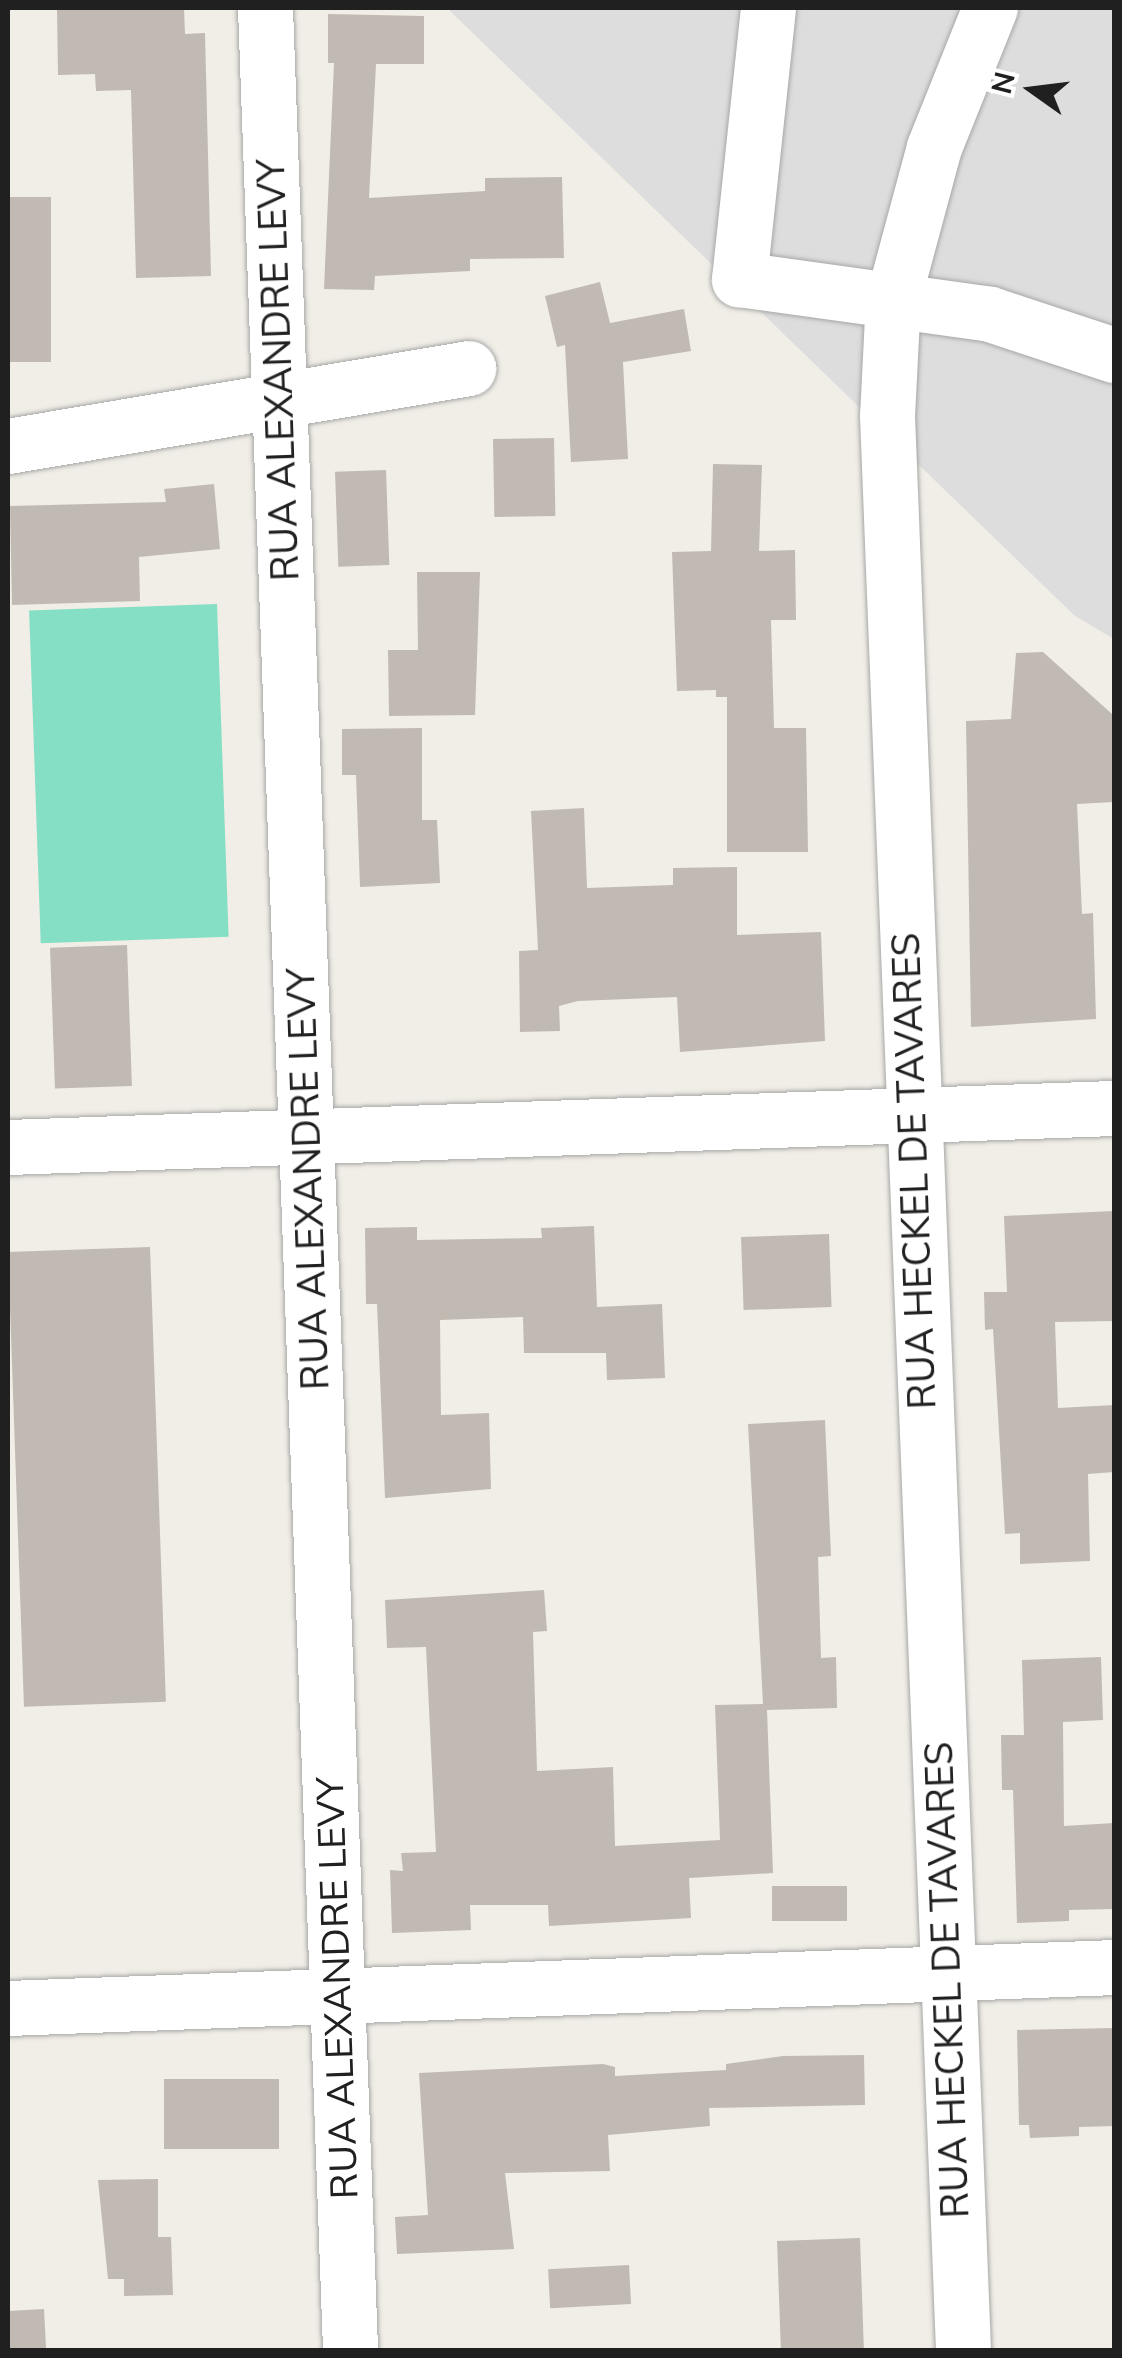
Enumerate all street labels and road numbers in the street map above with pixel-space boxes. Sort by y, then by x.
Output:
street label: RUA ALEXANDRE LEVY [248,158,308,582]
street label: RUA HECKEL DE TAVARES [883,932,945,1410]
street label: RUA ALEXANDRE LEVY [278,967,338,1391]
street label: RUA HECKEL DE TAVARES [916,1741,978,2219]
street label: RUA ALEXANDRE LEVY [307,1776,367,2200]

